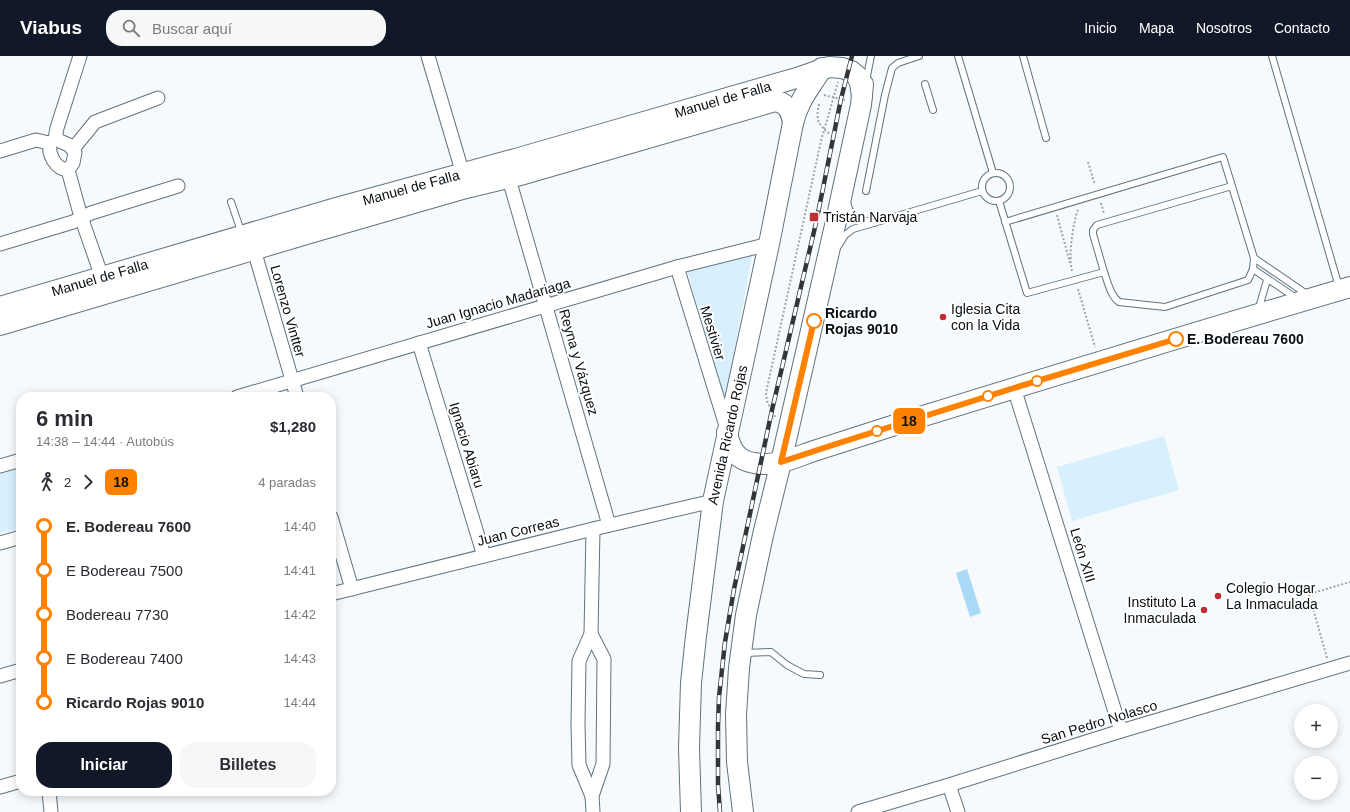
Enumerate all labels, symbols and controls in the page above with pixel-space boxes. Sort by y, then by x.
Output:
search box [106,10,386,46]
text: Viabus [20,17,82,38]
icon: search [120,17,142,39]
text: Buscar aquí [152,20,232,37]
text: Inicio [1084,20,1117,36]
text: Mapa [1139,20,1174,36]
text: Nosotros [1196,20,1252,36]
text: Contacto [1274,20,1330,36]
street label: Manuel de Falla [673,78,773,121]
street label: Manuel de Falla [361,167,461,208]
place label: Tristán Narvaja [823,209,918,225]
marker: Tristán Narvaja [808,211,820,223]
street label: Manuel de Falla [50,256,150,299]
street label: Lorenzo Vintter [267,263,309,359]
street label: Juan Ignacio Madariaga [424,275,572,331]
place label: Iglesia Cita con la Vida [951,301,1020,333]
street label: Mestivier [697,304,729,362]
place label: Ricardo Rojas 9010 [825,305,898,337]
street label: Reyna y Vázquez [556,307,602,417]
marker: Iglesia Cita con la Vida [938,312,948,322]
marker: Ricardo Rojas 9010 [806,313,822,329]
marker: E. Bodereau 7600 [1168,331,1184,347]
place label: E. Bodereau 7600 [1187,331,1304,347]
street label: Avenida Ricardo Rojas [704,364,750,506]
unlabelled marker [1031,375,1043,387]
unlabelled marker [982,390,994,402]
street label: Ignacio Abiaru [446,400,488,490]
text: 6 min [36,406,93,431]
line badge: 18 [891,408,927,434]
text: 18 [901,413,917,429]
text: $1,280 [270,418,316,435]
unlabelled marker [871,425,883,437]
text: 14:38 – 14:44 · Autobús [36,434,174,449]
icon: walk [36,471,58,493]
icon: forward [77,471,99,493]
text: 18 [113,474,129,490]
text: 2 [64,475,71,490]
text: 4 paradas [258,475,316,490]
street label: Juan Correas [475,513,561,549]
text: E. Bodereau 7600 [66,518,191,535]
text: 14:40 [283,519,316,534]
street label: León XIII [1067,526,1099,584]
text: E Bodereau 7500 [66,562,183,579]
text: 14:41 [283,563,316,578]
place label: Colegio Hogar La Inmaculada [1226,580,1318,612]
marker: Colegio Hogar La Inmaculada [1213,591,1223,601]
place label: Instituto La Inmaculada [1124,594,1196,626]
marker: Instituto La Inmaculada [1199,605,1209,615]
text: Bodereau 7730 [66,606,169,623]
text: 14:42 [283,607,316,622]
text: E Bodereau 7400 [66,650,183,667]
text: 14:43 [283,651,316,666]
text: Ricardo Rojas 9010 [66,694,204,711]
text: 14:44 [283,695,316,710]
street label: San Pedro Nolasco [1039,697,1159,747]
map controls [1294,704,1338,800]
button: + [1294,704,1338,748]
button: Iniciar [36,742,172,788]
button: Billetes [180,742,316,788]
button: − [1294,756,1338,800]

